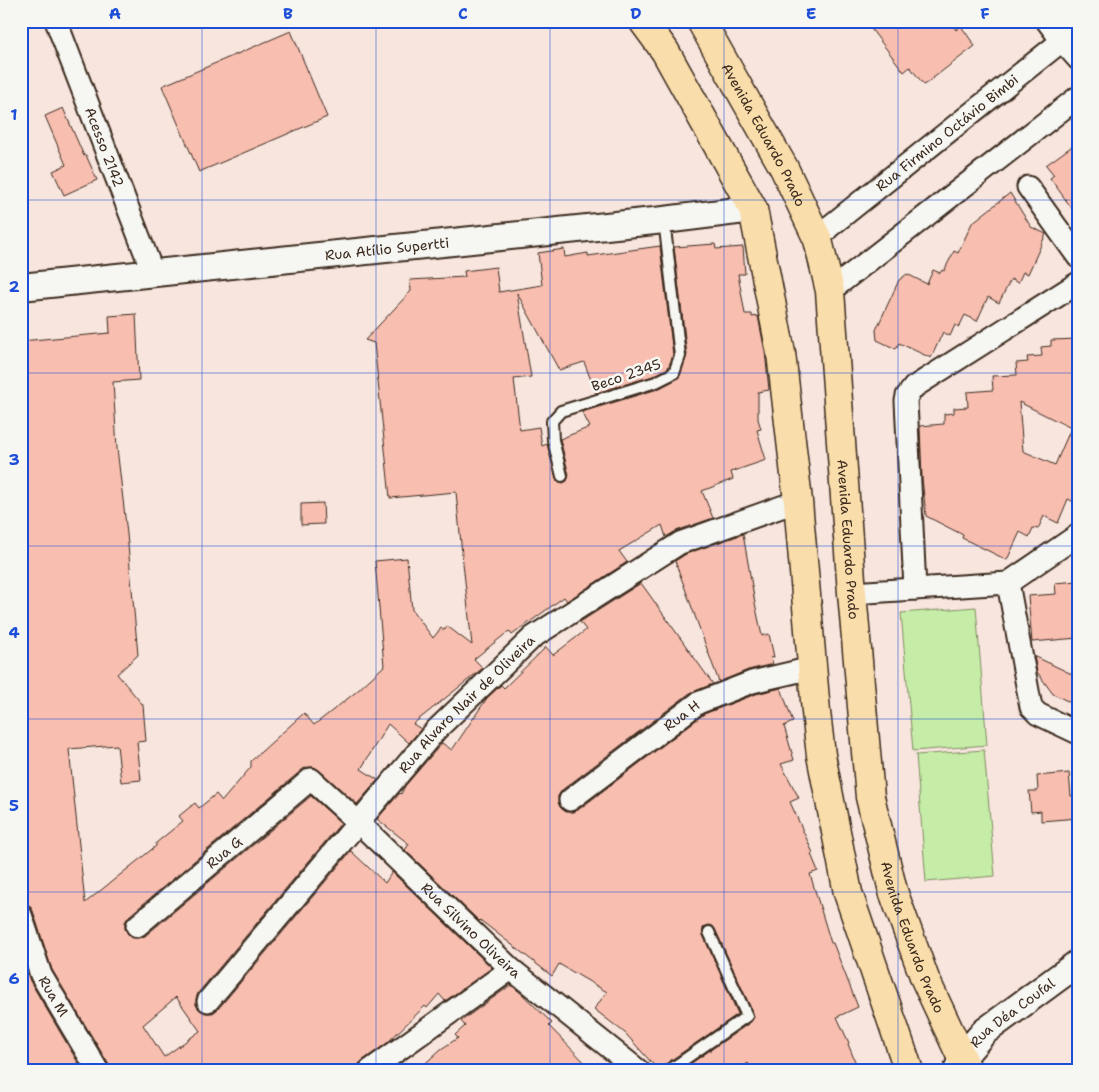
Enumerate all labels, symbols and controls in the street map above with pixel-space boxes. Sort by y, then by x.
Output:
text: A [109,3,121,24]
text: B [283,3,293,24]
text: C [458,3,468,24]
text: D [630,3,642,24]
text: E [806,3,816,24]
text: F [980,3,990,24]
street label: Avenida Eduardo Prado [718,60,810,209]
street label: Rua Firmino Octávio Bimbi [872,70,1022,195]
text: 1 [10,104,18,125]
street label: Acesso 2142 [81,104,128,190]
street label: Rua Atílio Supertti [324,233,450,264]
text: 2 [8,276,20,297]
street label: Beco 2345 [589,355,663,395]
text: 3 [8,449,20,470]
street label: Avenida Eduardo Prado [833,459,863,620]
text: 4 [8,622,20,643]
street label: Rua Alvaro Nair de Oliveira [395,631,539,777]
street label: Rua H [660,696,703,735]
text: 5 [9,795,19,816]
street label: Rua G [202,832,246,873]
street label: Avenida Eduardo Prado [877,859,949,1016]
street label: Rua Silvino Oliveira [417,879,524,982]
text: 6 [8,968,20,989]
street label: Rua M [35,973,73,1020]
street label: Rua Déa Coufal [966,974,1059,1051]

